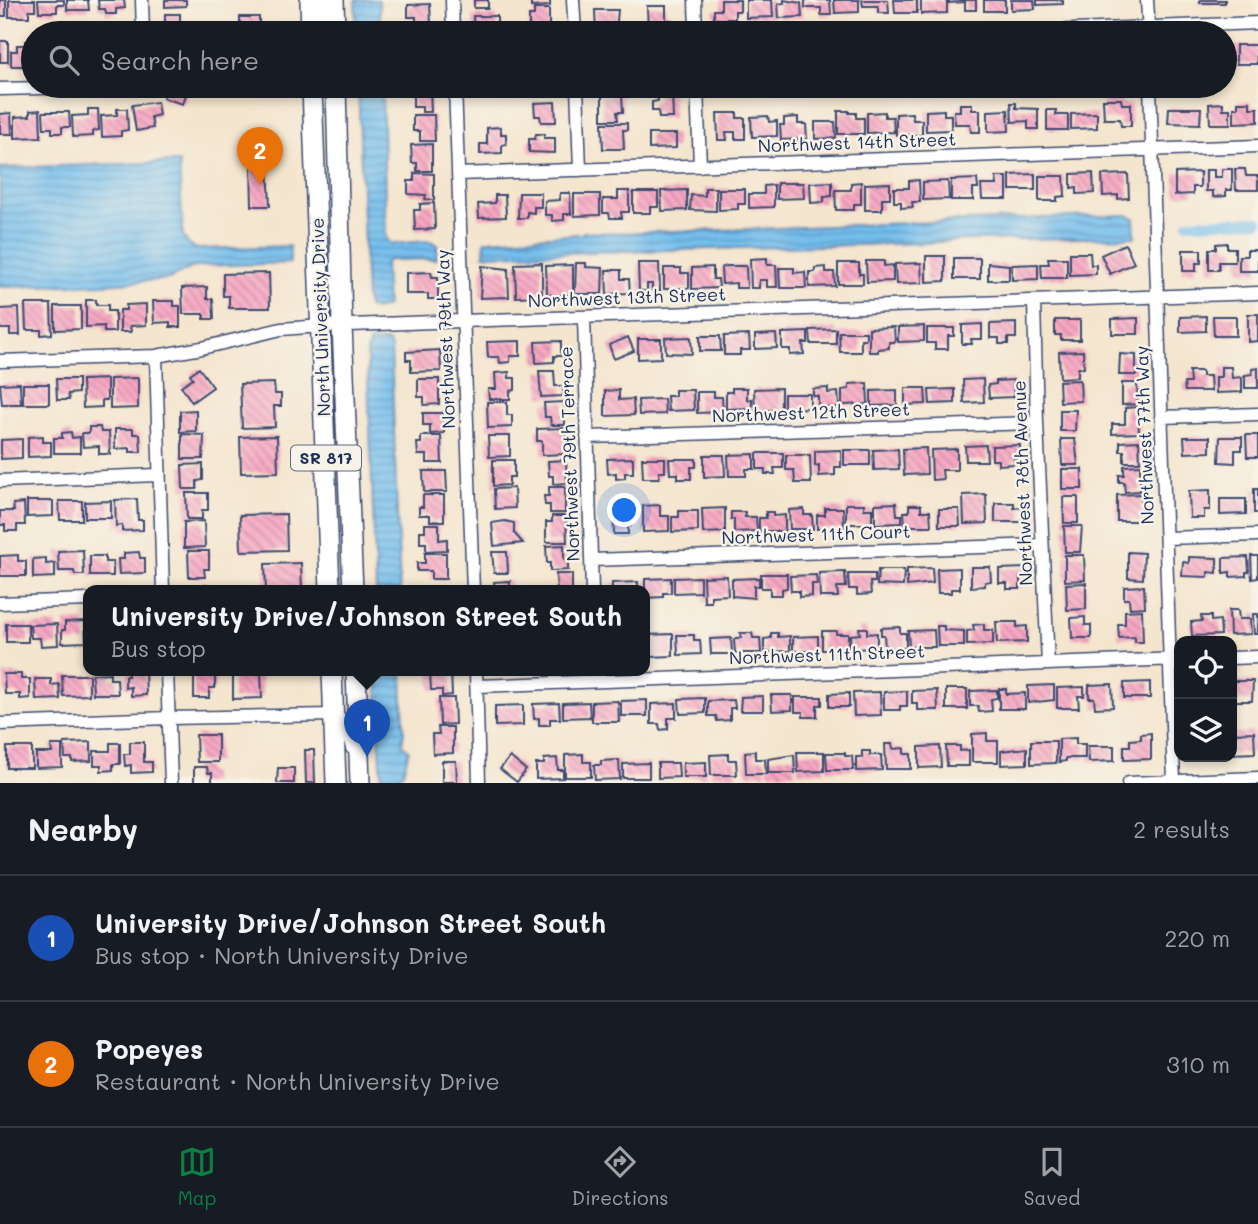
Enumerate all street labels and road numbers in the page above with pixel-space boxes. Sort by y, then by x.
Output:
street label: Northwest 14th Street [757,127,956,157]
street label: North University Drive [305,217,335,417]
street label: Northwest 79th Way [430,249,460,429]
street label: Northwest 13th Street [527,282,726,312]
street label: Northwest 77th Way [1129,345,1159,525]
street label: Northwest 79th Terrace [553,346,585,562]
street label: Northwest 78th Avenue [1006,380,1038,586]
street label: Northwest 12th Street [712,397,910,427]
road number: SR 817 [291,446,361,471]
street label: Northwest 11th Court [721,519,911,549]
street label: Northwest 11th Street [729,639,925,669]

